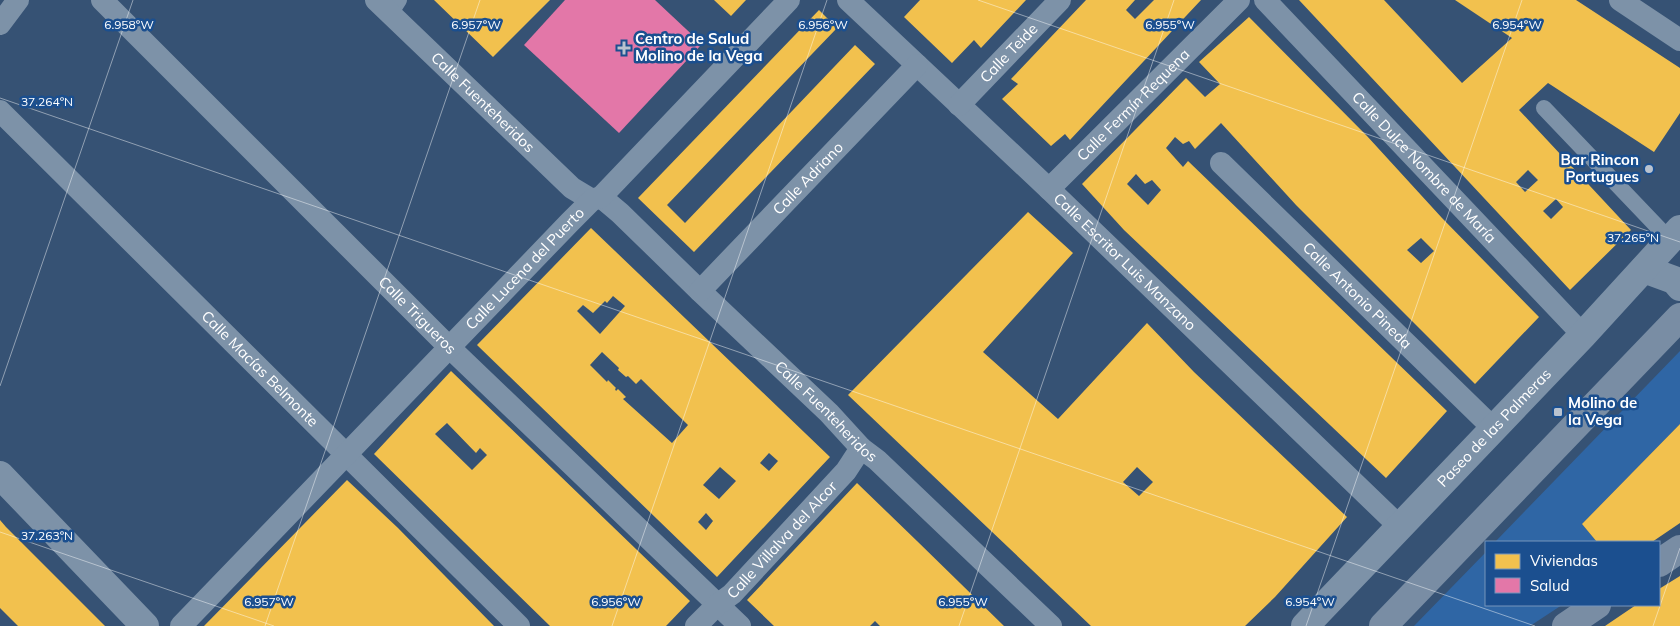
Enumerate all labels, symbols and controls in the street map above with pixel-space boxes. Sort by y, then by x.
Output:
text: 6.958°W [104,17,154,32]
text: 6.957°W [451,17,501,32]
text: 6.956°W [798,17,848,32]
text: 6.955°W [1145,17,1195,32]
text: 6.954°W [1492,17,1542,32]
street label: Calle Teide [976,19,1041,86]
place label: Centro de Salud Molino de la Vega [635,29,762,65]
marker: Centro de Salud Molino de la Vega [617,41,631,55]
street label: Calle Fermín Requena [1073,45,1193,165]
street label: Calle Fuenteheridos [427,48,539,156]
street label: Calle Dulce Nombre de María [1348,88,1501,247]
text: 37.264°N [21,94,73,109]
street label: Calle Adriano [768,138,847,218]
place label: Bar Rincon Portugues [1561,150,1639,186]
marker: Bar Rincon Portugues [1643,163,1655,175]
street label: Calle Escritor Luis Manzano [1050,189,1200,334]
street label: Calle Lucena del Puerto [461,203,588,334]
text: 37.265°N [1607,230,1659,245]
street label: Calle Antonio Pineda [1299,238,1416,353]
street label: Calle Trigueros [375,272,461,358]
street label: Calle Macías Belmonte [198,306,323,431]
street label: Calle Fuenteheridos [771,357,881,466]
street label: Paseo de las Palmeras [1433,364,1555,491]
place label: Molino de la Vega [1568,393,1637,429]
marker: Molino de la Vega [1552,406,1564,418]
street label: Calle Villalva del Alcor [723,476,841,602]
text: 37.263°N [21,528,73,543]
legend [1485,541,1660,606]
text: Viviendas [1530,551,1598,570]
text: Salud [1530,576,1570,595]
text: 6.957°W [244,594,294,609]
text: 6.956°W [591,594,641,609]
text: 6.955°W [938,594,988,609]
text: 6.954°W [1285,594,1335,609]

